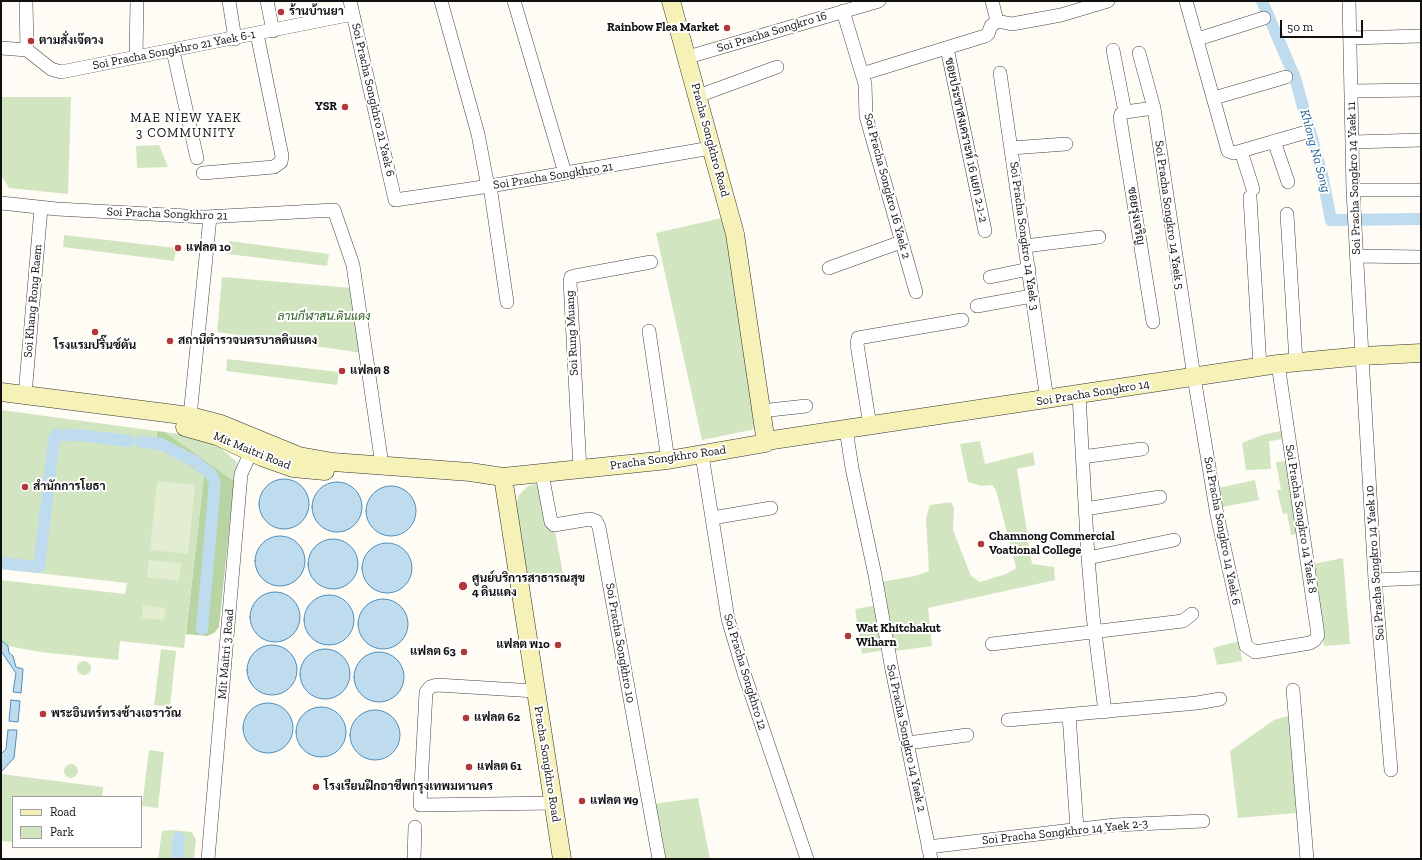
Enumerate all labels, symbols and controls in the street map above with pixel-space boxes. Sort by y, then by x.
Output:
place label: ร้านบ้านยา [289,5,344,19]
marker: ร้านบ้านยา [276,7,286,17]
street label: Soi Pracha Songkro 16 [715,8,829,56]
scale bar [1282,12,1365,38]
text: 50 m [1287,20,1313,34]
place label: Rainbow Flea Market [607,21,719,35]
street label: Soi Pracha Songkhro 21 Yaek 6 [348,22,398,178]
marker: Rainbow Flea Market [722,23,732,33]
street label: Soi Pracha Songkhro 21 Yaek 6-1 [91,27,257,73]
place label: ตามสั่งเจ๊ดวง [39,34,104,48]
marker: ตามสั่งเจ๊ดวง [26,36,36,46]
street label: ซอยประชาสงเคราะห์ 16 แยก 2-1-2 [941,56,991,224]
street label: Pracha Songkhro Road [688,82,732,198]
place label: YSR [315,100,337,114]
street label: Soi Pracha Songkro 14 Yaek 11 [1344,101,1364,255]
marker: YSR [340,102,350,112]
water label: Khlong Na Song [1296,108,1334,194]
district label: MAE NIEW YAEK 3 COMMUNITY [130,110,242,141]
street label: Soi Pracha Songkro 16 Yaek 2 [861,112,913,260]
street label: Soi Pracha Songkro 14 Yaek 5 [1151,140,1187,290]
street label: Soi Pracha Songkhro 21 [492,159,614,193]
street label: Soi Pracha Songkro 14 Yaek 3 [1006,161,1042,311]
street label: ซอยรุ่งเจริญ [1124,186,1148,246]
street label: Soi Pracha Songkhro 21 [106,205,228,223]
place label: แฟลต 10 [186,241,231,255]
marker: แฟลต 10 [173,243,183,253]
street label: Soi Khang Rong Raem [21,244,45,358]
street label: Soi Rung Muang [563,290,581,376]
park label: ลานกีฬาสน.ดินแดง [277,310,371,324]
marker: โรงแรมปริ๊นซ์ตัน [90,327,100,337]
place label: สถานีตำรวจนครบาลดินแดง [178,334,317,348]
marker: สถานีตำรวจนครบาลดินแดง [165,336,175,346]
place label: โรงแรมปริ๊นซ์ตัน [54,339,136,353]
place label: แฟลต 8 [350,364,390,378]
marker: แฟลต 8 [337,366,347,376]
street label: Soi Pracha Songkro 14 [1035,377,1151,409]
street label: Mit Maitri Road [211,429,293,473]
street label: Pracha Songkhro Road [609,443,727,473]
street label: Soi Pracha Songkro 14 Yaek 8 [1282,444,1320,594]
street label: Soi Pracha Songkro 14 Yaek 6 [1201,456,1243,606]
place label: สำนักการโยธา [33,480,106,494]
marker: สำนักการโยธา [20,482,30,492]
street label: Soi Pracha Songkro 14 Yaek 10 [1362,485,1388,641]
place label: Chamnong Commercial Voational College [989,530,1115,558]
marker: Chamnong Commercial Voational College [976,539,986,549]
place label: ศูนย์บริการสาธารณสุข 4 ดินแดง [472,572,585,600]
marker: ศูนย์บริการสาธารณสุข 4 ดินแดง [457,580,469,592]
street label: Soi Pracha Songkhro 10 [602,582,638,704]
street label: Mit Maitri 3 Road [215,608,237,700]
street label: Soi Pracha Songkhro 12 [720,612,770,732]
place label: Wat Khitchakut Wiharn [856,622,941,650]
marker: Wat Khitchakut Wiharn [843,631,853,641]
place label: แฟลต พ10 [496,638,550,652]
marker: แฟลต พ10 [553,640,563,650]
place label: แฟลต 63 [410,645,456,659]
marker: แฟลต 63 [459,647,469,657]
street label: Soi Pracha Songkro 14 Yaek 2 [883,663,929,813]
street label: Pracha Songkhro Road [531,705,563,823]
place label: พระอินทร์ทรงช้างเอราวัณ [51,707,181,721]
marker: พระอินทร์ทรงช้างเอราวัณ [38,709,48,719]
place label: แฟลต 62 [474,711,520,725]
marker: แฟลต 62 [461,713,471,723]
place label: แฟลต 61 [477,760,522,774]
marker: แฟลต 61 [464,762,474,772]
place label: โรงเรียนฝึกอาชีพกรุงเทพมหานคร [324,780,493,794]
marker: โรงเรียนฝึกอาชีพกรุงเทพมหานคร [311,782,321,792]
place label: แฟลต พ9 [590,794,639,808]
legend [12,796,142,848]
marker: แฟลต พ9 [577,796,587,806]
text: Road [50,805,76,819]
street label: Soi Pracha Songkhro 14 Yaek 2-3 [981,816,1149,848]
text: Park [50,825,74,839]

